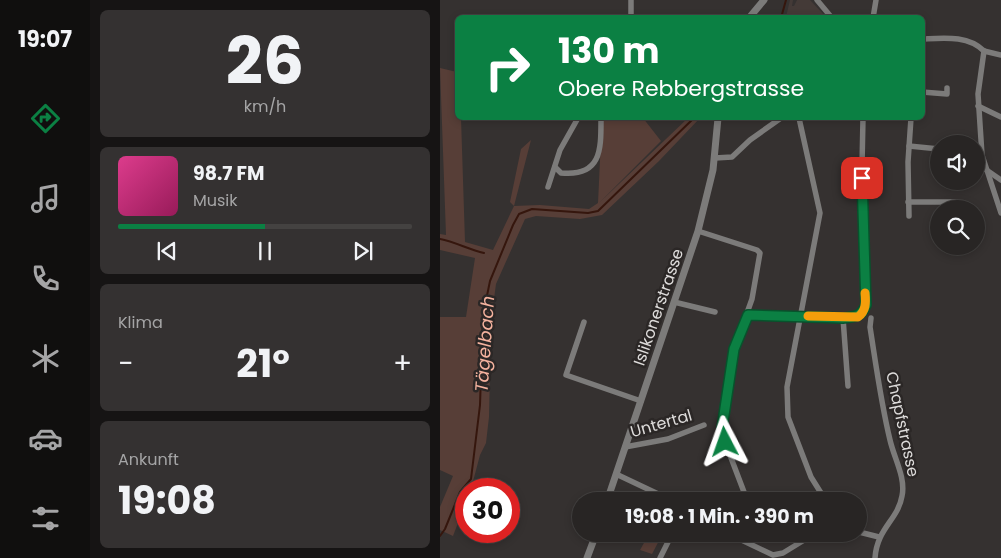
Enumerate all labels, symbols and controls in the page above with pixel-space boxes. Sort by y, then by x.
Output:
text: 26 [226,16,304,107]
text: 19:07 [18,24,72,55]
text: 130 m [558,26,660,75]
icon: right [475,35,540,100]
text: Obere Rebbergstrasse [558,73,804,104]
text: km/h [244,95,286,118]
icon: directions [28,101,63,136]
map controls [930,135,985,255]
button: sound [930,135,985,190]
pin [841,157,883,199]
text: 98.7 FM [193,160,264,187]
icon: arrive [848,164,876,192]
icon: music [28,181,63,216]
text: Musik [193,189,238,212]
button: search [930,200,985,255]
icon: previous [153,237,181,265]
icon: pause [251,237,279,265]
icon: next [349,237,377,265]
street label: Islikonerstrasse [628,246,689,369]
icon: phone [28,261,63,296]
water label: Tägelbach [469,295,500,393]
text: Klima [118,311,163,334]
text: 21° [236,337,290,390]
icon: climate [28,341,63,376]
text: − [118,344,133,383]
text: + [393,344,412,383]
street label: Chapfstrasse [880,369,925,479]
street label: Untertal [628,404,695,443]
position arrow [698,415,750,467]
icon: car [28,421,63,456]
text: Ankunft [118,448,179,471]
text: 19:08 [118,474,216,527]
speed limit sign: 30 [455,478,520,543]
icon: filters [28,501,63,536]
text: 19:08 · 1 Min. · 390 m [625,503,814,530]

